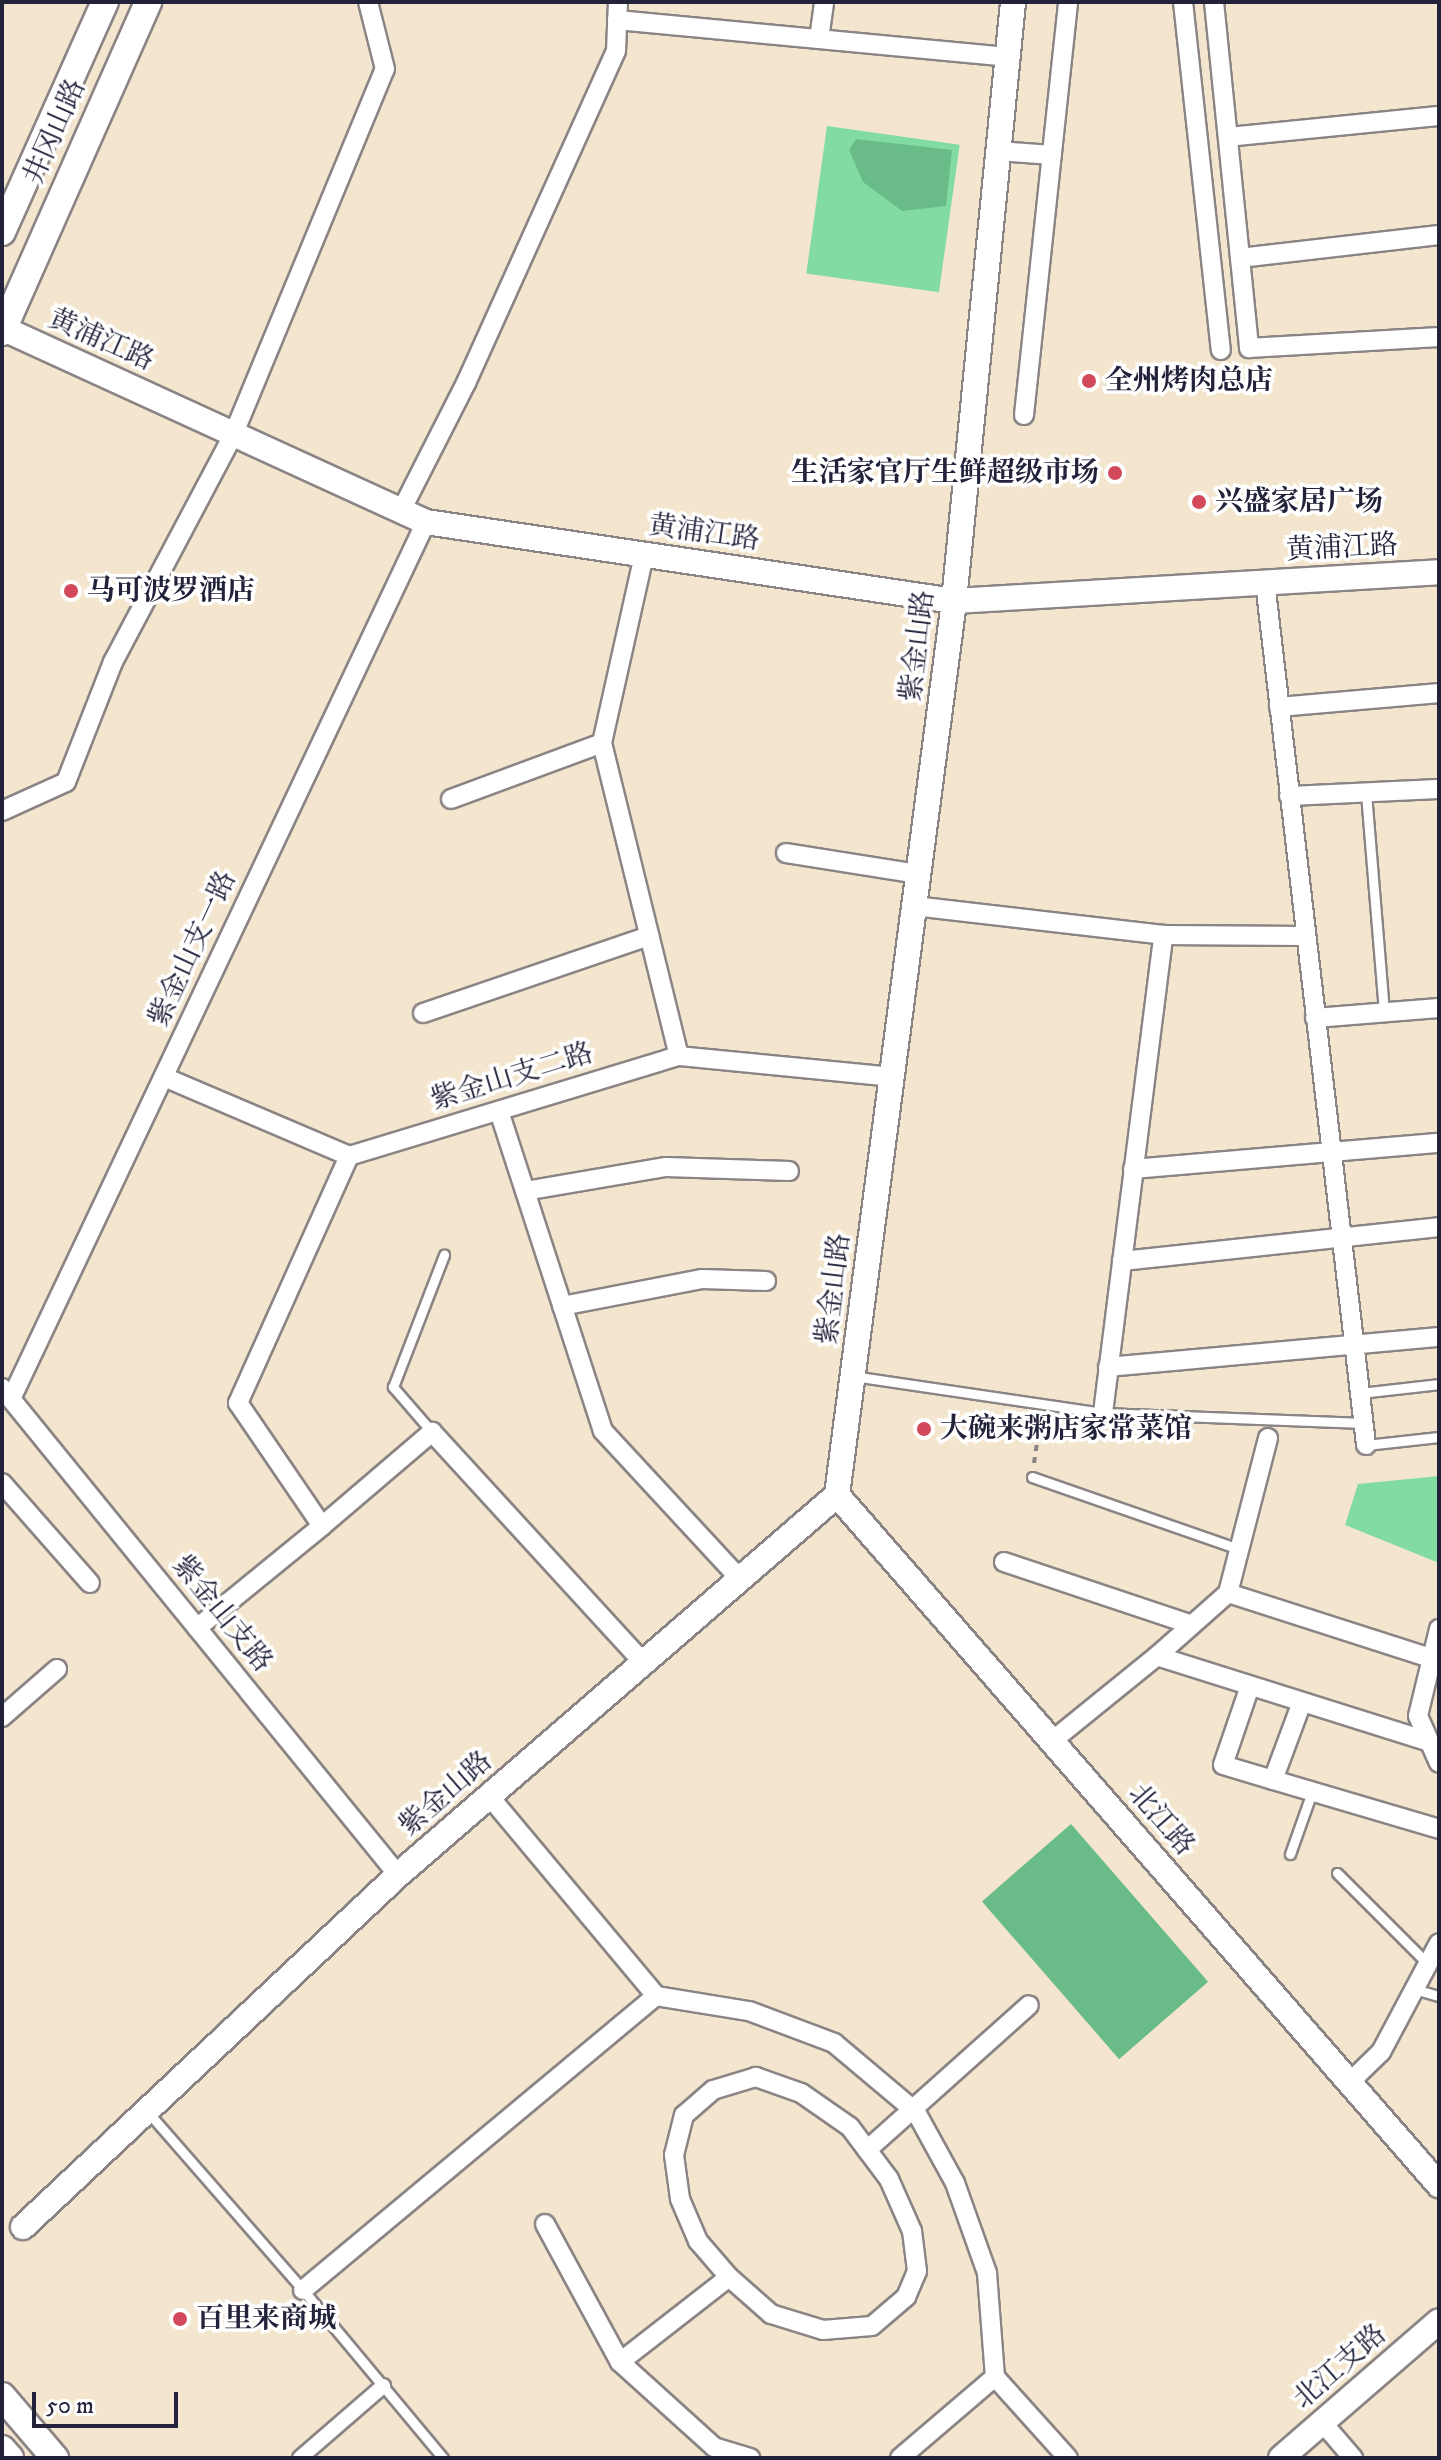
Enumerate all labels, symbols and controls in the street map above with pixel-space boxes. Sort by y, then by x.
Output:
street label: 井冈山路 [17,74,93,190]
street label: 黄浦江路 [43,302,159,378]
place label: 全州烤肉总店 [1105,364,1273,398]
marker: 全州烤肉总店 [1080,372,1098,390]
place label: 生活家官厅生鲜超级市场 [791,456,1099,490]
marker: 生活家官厅生鲜超级市场 [1106,464,1124,482]
place label: 兴盛家居广场 [1215,485,1383,519]
marker: 兴盛家居广场 [1190,493,1208,511]
street label: 黄浦江路 [646,509,762,557]
street label: 黄浦江路 [1285,528,1399,568]
place label: 马可波罗酒店 [87,574,255,608]
marker: 马可波罗酒店 [62,582,80,600]
street label: 紫金山路 [895,588,941,704]
street label: 紫金山支一路 [142,866,244,1032]
street label: 紫金山支二路 [427,1036,597,1118]
street label: 紫金山路 [811,1231,857,1347]
place label: 大碗来粥店家常菜馆 [940,1412,1192,1446]
marker: 大碗来粥店家常菜馆 [915,1420,933,1438]
street label: 紫金山支路 [165,1549,279,1679]
street label: 紫金山路 [393,1745,499,1843]
street label: 北江路 [1121,1777,1201,1863]
place label: 百里来商城 [196,2302,336,2336]
marker: 百里来商城 [171,2310,189,2328]
street label: 北江支路 [1287,2318,1393,2416]
scale bar [36,2376,182,2426]
text: 50 m [46,2391,94,2421]

